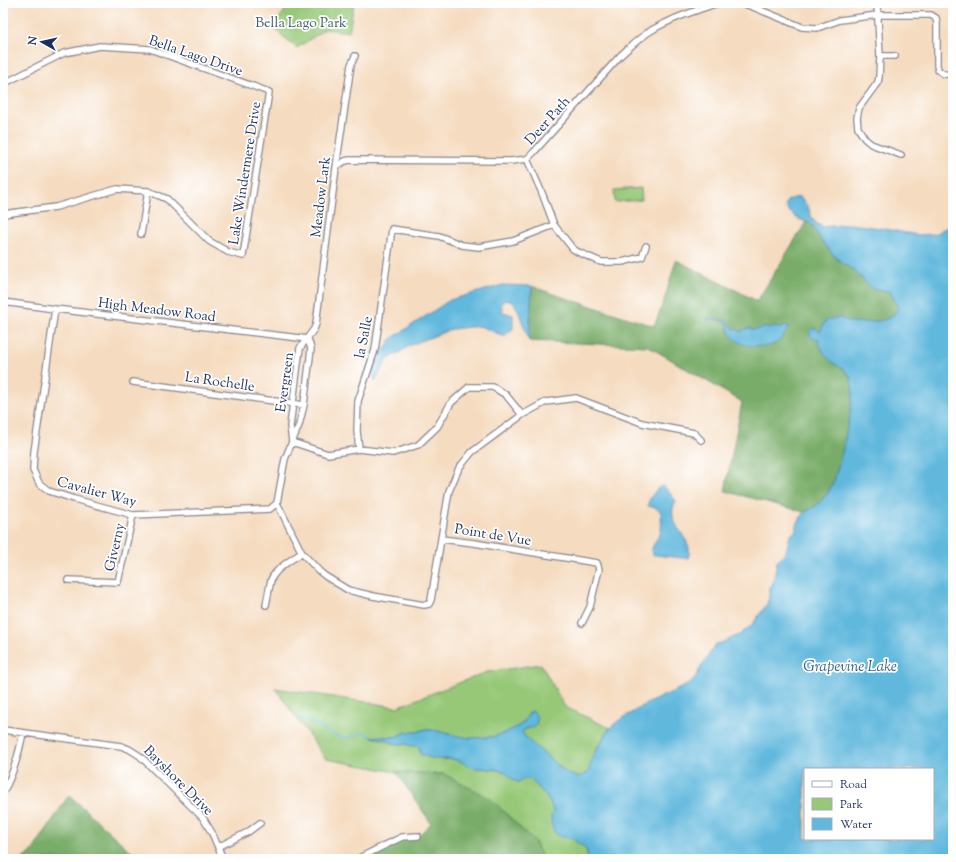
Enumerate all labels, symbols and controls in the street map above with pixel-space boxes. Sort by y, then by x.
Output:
park label: Bella Lago Park [255,14,347,34]
north arrow [22,22,62,62]
street label: Bella Lago Drive [146,31,245,82]
text: N [24,35,42,47]
street label: Deer Path [521,93,576,150]
street label: Lake Windermere Drive [225,100,267,246]
street label: Meadow Lark [307,155,337,239]
street label: High Meadow Road [97,294,217,328]
street label: la Salle [351,315,379,360]
street label: Evergreen [272,351,300,414]
street label: La Rochelle [184,368,256,398]
street label: Cavalier Way [54,473,139,513]
street label: Point de Vue [453,520,532,552]
street label: Giverny [101,521,131,574]
water label: Grapevine Lake [803,657,897,678]
street label: Bayshore Drive [138,742,217,821]
legend [804,768,934,840]
text: Road [840,776,867,794]
text: Park [840,796,863,814]
text: Water [840,816,873,834]

